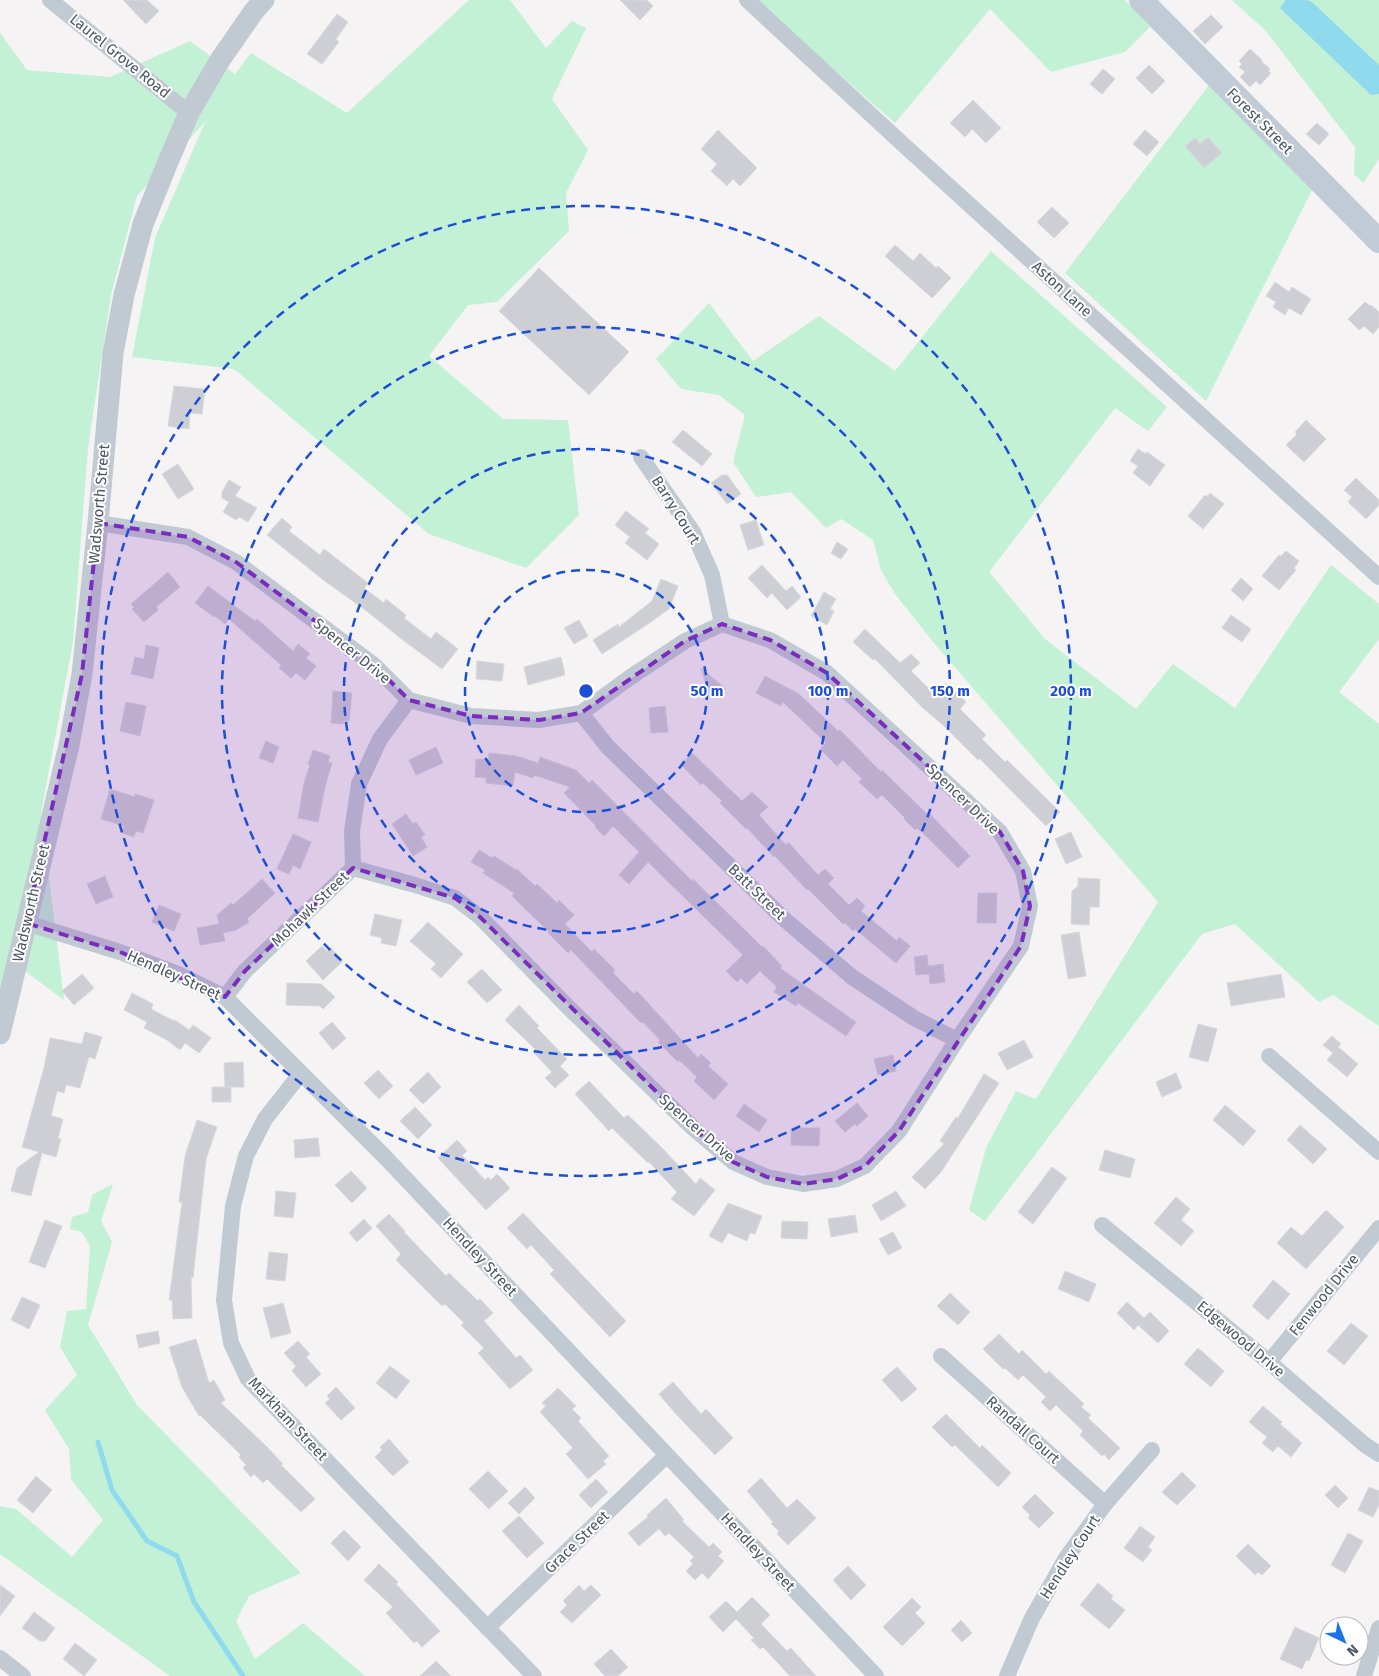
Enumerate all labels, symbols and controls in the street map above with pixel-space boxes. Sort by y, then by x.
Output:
street label: Laurel Grove Road [66,10,174,102]
street label: Forest Street [1223,84,1297,158]
street label: Aston Lane [1028,257,1096,321]
street label: Wadsworth Street [85,443,113,565]
street label: Barry Court [648,473,704,548]
street label: Spencer Drive [310,614,394,688]
centre of rings [577,682,595,700]
text: 50 m [690,682,724,700]
text: 100 m [808,682,848,700]
text: 150 m [930,682,970,700]
text: 200 m [1050,682,1092,700]
street label: Spencer Drive [923,760,1003,838]
street label: Wadsworth Street [9,842,53,964]
street label: Batt Street [725,860,790,924]
street label: Mohawk Street [268,867,353,950]
street label: Hendley Street [124,946,224,1004]
street label: Spencer Drive [656,1090,738,1166]
street label: Hendley Street [439,1214,521,1300]
street label: Fenwood Drive [1285,1250,1363,1340]
street label: Edgewood Drive [1194,1297,1288,1381]
street label: Markham Street [245,1373,332,1465]
street label: Randall Court [983,1392,1064,1468]
street label: Grace Street [541,1506,613,1577]
street label: Hendley Street [717,1509,799,1595]
street label: Hendley Court [1036,1511,1104,1602]
north arrow [1319,1616,1369,1666]
text: N [1343,1641,1362,1660]

